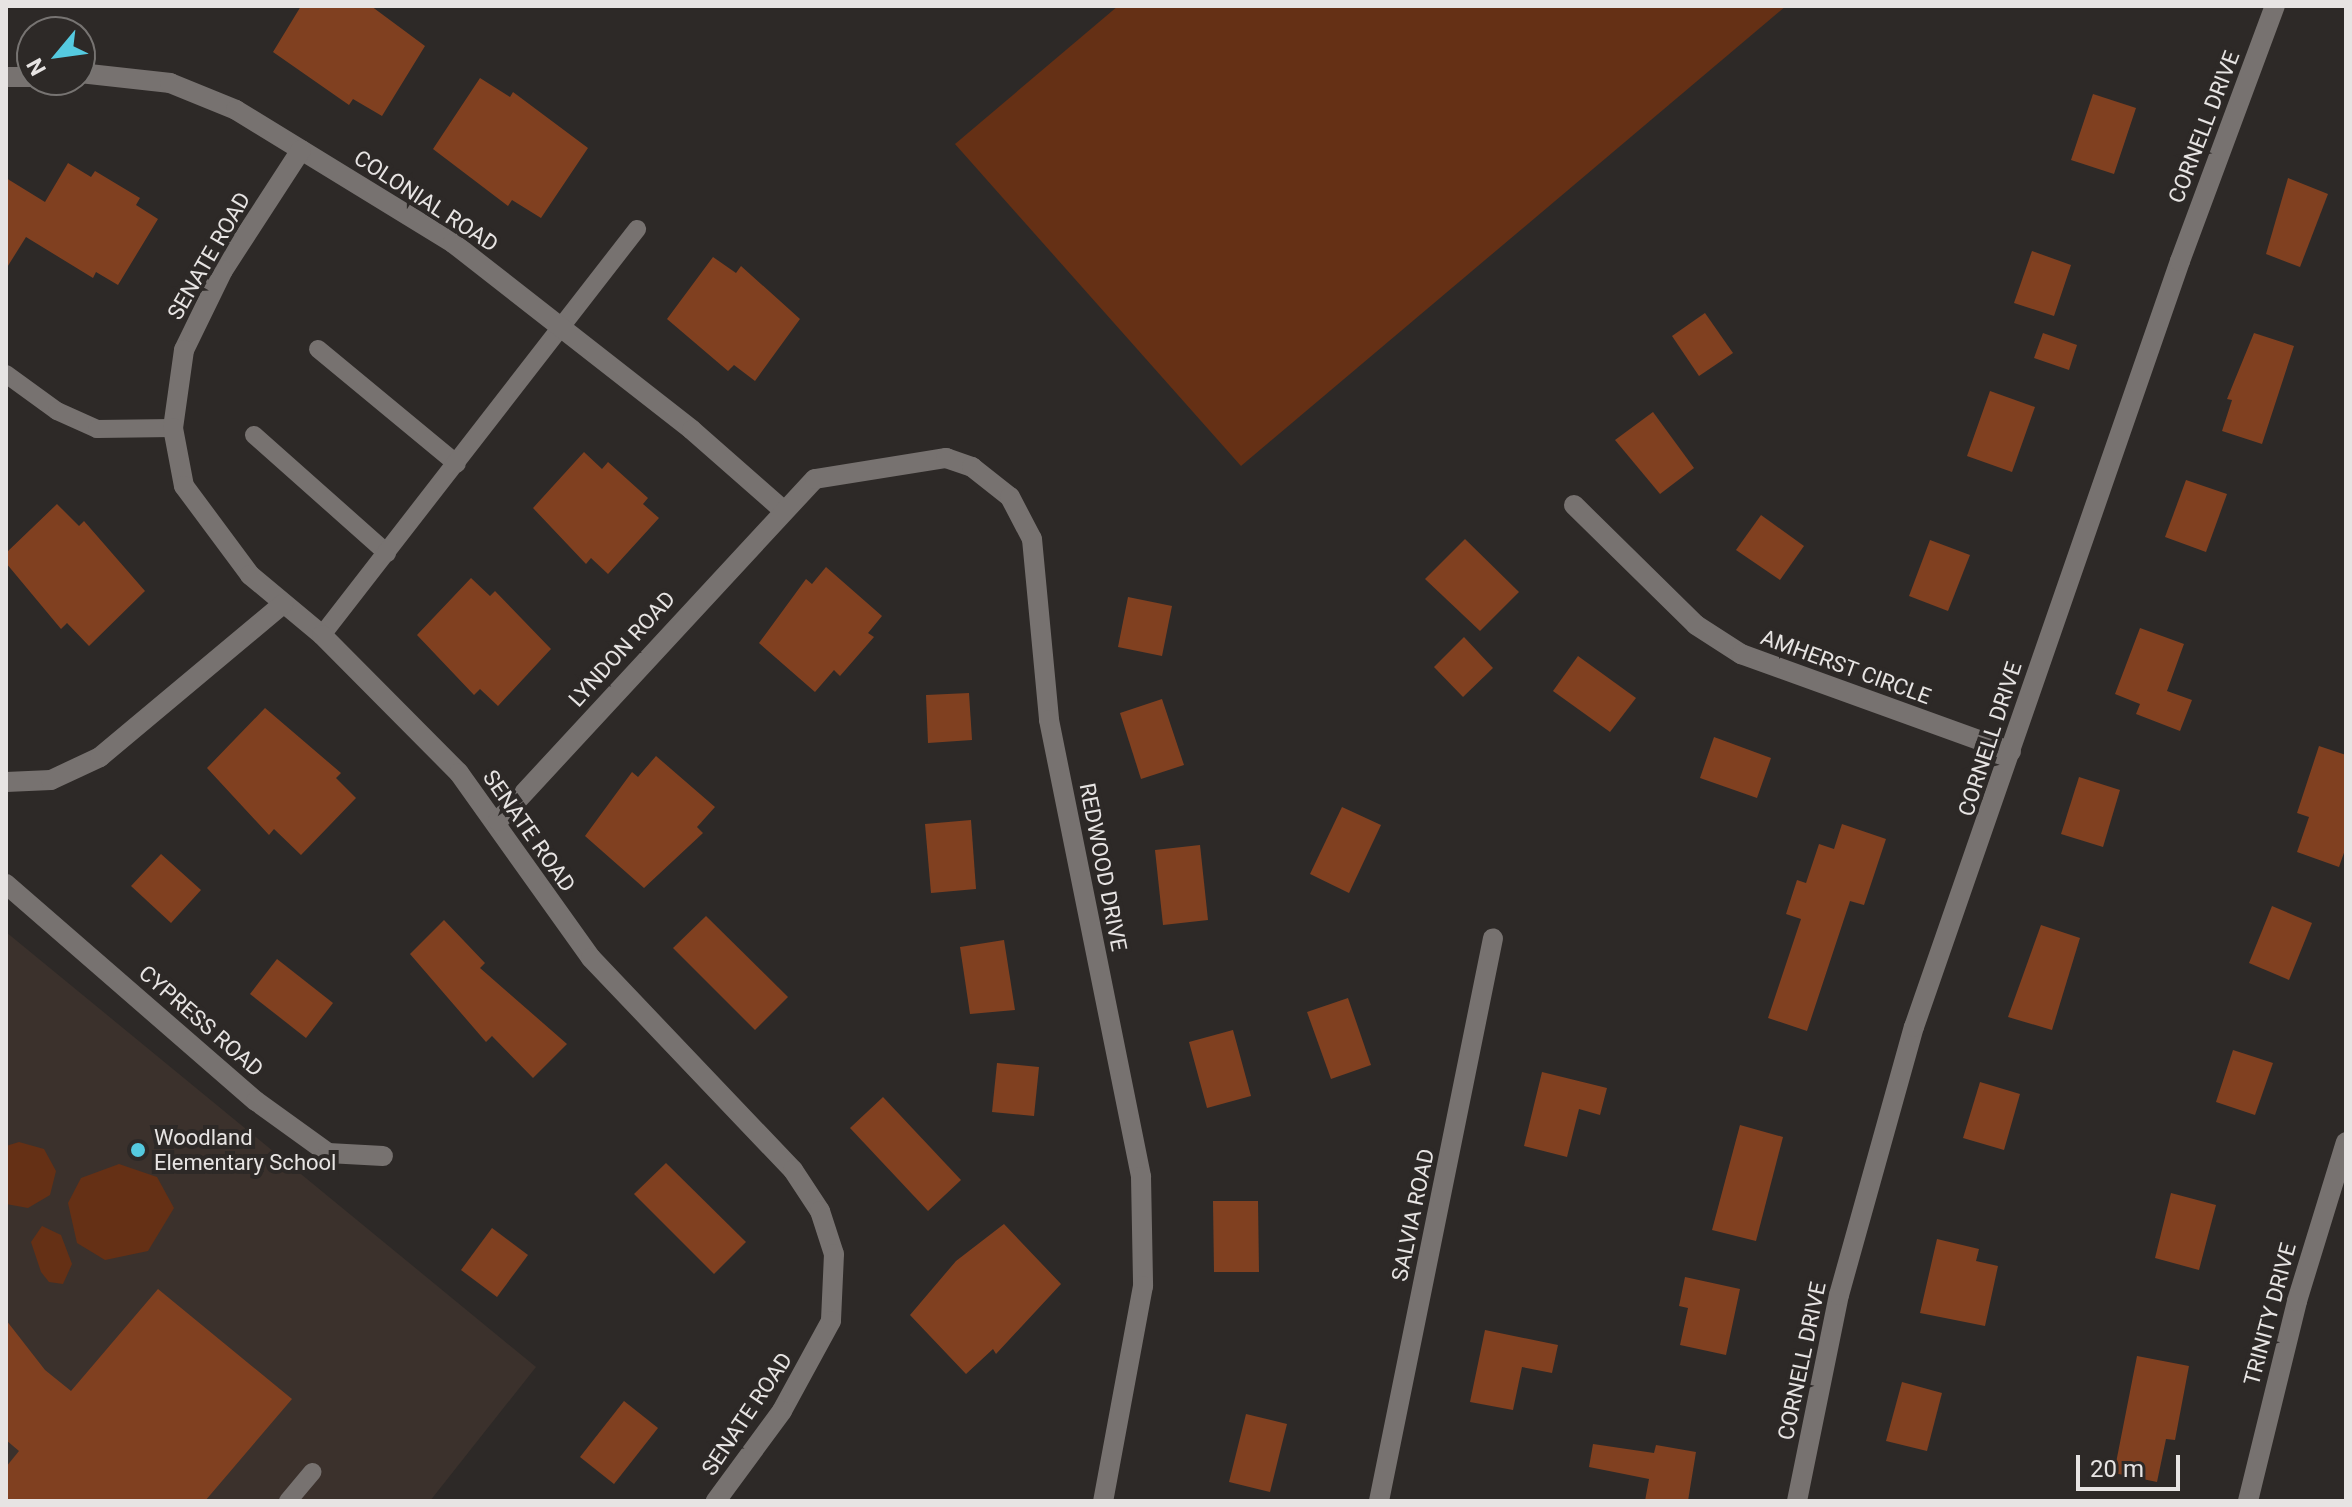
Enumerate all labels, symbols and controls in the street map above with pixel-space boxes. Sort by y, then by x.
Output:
north arrow [16,16,96,96]
street label: CORNELL DRIVE [2163,47,2245,207]
text: N [22,54,51,80]
street label: COLONIAL ROAD [349,145,503,257]
street label: SENATE ROAD [162,188,256,324]
street label: LYNDON ROAD [563,586,681,712]
street label: AMHERST CIRCLE [1757,624,1935,710]
street label: CORNELL DRIVE [1953,658,2027,820]
street label: SENATE ROAD [477,765,581,897]
street label: REDWOOD DRIVE [1074,781,1132,953]
street label: CYPRESS ROAD [133,960,269,1082]
place label: Woodland Elementary School [154,1124,336,1176]
marker: Woodland Elementary School [129,1141,147,1159]
street label: SALVIA ROAD [1386,1146,1440,1284]
street label: TRINITY DRIVE [2238,1240,2302,1388]
street label: CORNELL DRIVE [1772,1280,1832,1442]
street label: SENATE ROAD [696,1347,798,1481]
scale bar [2080,1439,2184,1489]
text: 20 m [2090,1455,2144,1483]

